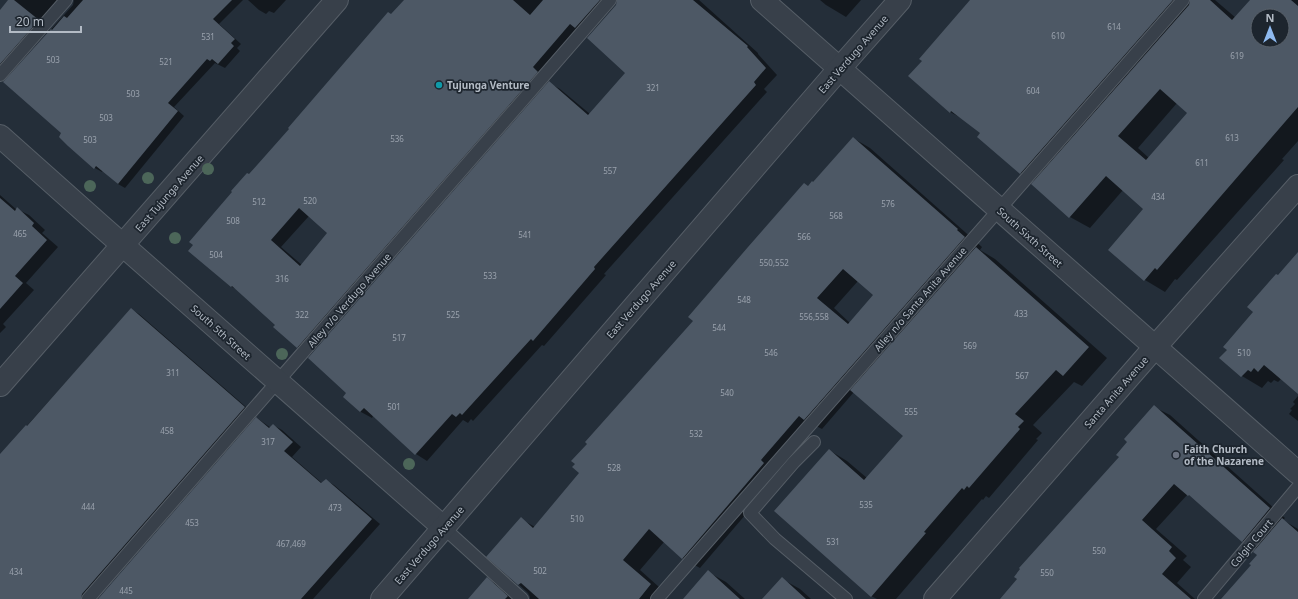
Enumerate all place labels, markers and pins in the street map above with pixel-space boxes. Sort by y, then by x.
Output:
place label: Tujunga Venture [447,78,530,92]
marker: Tujunga Venture [434,80,444,90]
place label: Faith Church of the Nazarene [1184,442,1264,468]
marker: Faith Church of the Nazarene [1171,450,1181,460]

